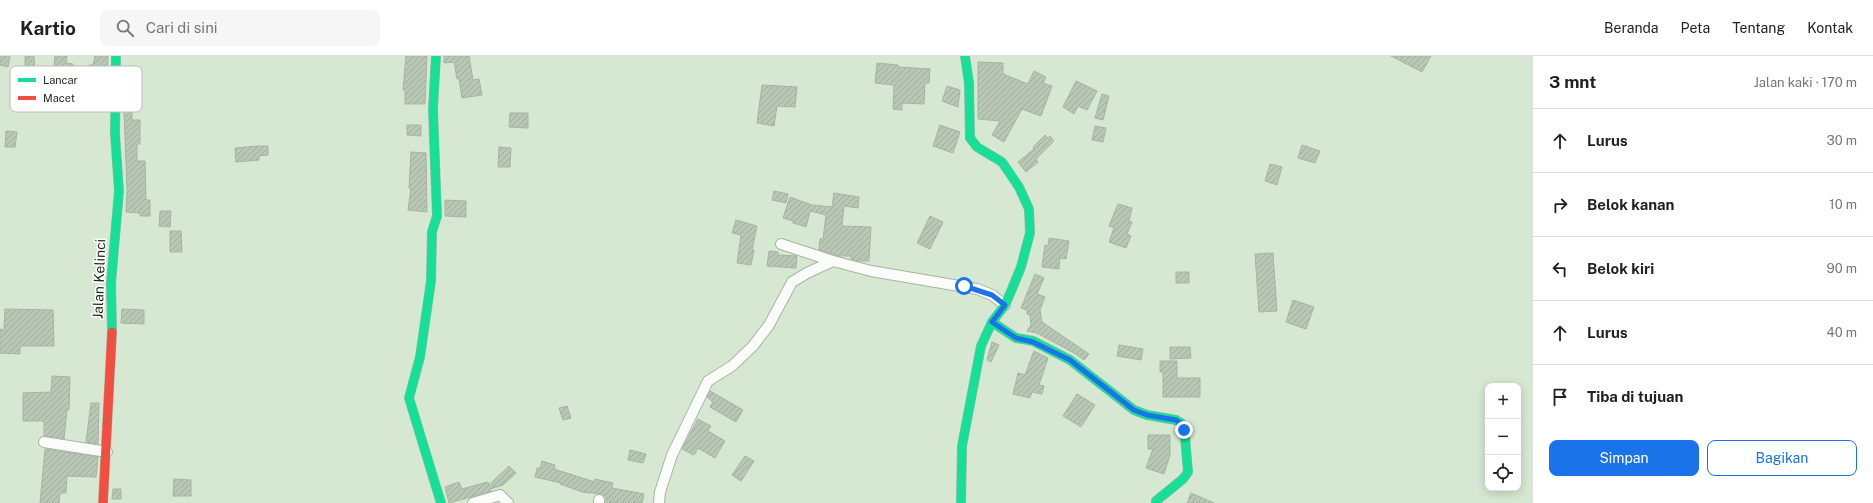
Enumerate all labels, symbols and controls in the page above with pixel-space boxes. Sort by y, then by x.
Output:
search box [100,10,380,46]
text: Kartio [20,17,76,39]
icon: search [114,17,136,39]
text: Cari di sini [146,19,218,36]
text: Beranda [1604,20,1659,36]
text: Peta [1681,20,1710,36]
text: Tentang [1732,20,1785,36]
text: Kontak [1807,20,1853,36]
legend [10,66,142,112]
text: 3 mnt [1549,72,1596,92]
text: Lancar [43,74,78,86]
text: Jalan kaki · 170 m [1754,75,1857,90]
text: Macet [43,92,75,104]
icon: ahead [1549,130,1571,152]
text: Lurus [1587,132,1628,149]
text: 30 m [1827,133,1857,148]
icon: right [1549,194,1571,216]
text: Belok kanan [1587,196,1674,213]
text: 10 m [1829,197,1857,212]
street label: Jalan Kelinci [90,239,108,319]
icon: left [1549,258,1571,280]
text: Belok kiri [1587,260,1654,277]
text: 90 m [1827,261,1857,276]
route start [955,277,973,295]
icon: ahead [1549,322,1571,344]
text: Lurus [1587,324,1628,341]
text: 40 m [1826,325,1857,340]
map controls [1485,383,1521,491]
button: + [1485,383,1521,419]
icon: arrive [1549,386,1571,408]
text: Tiba di tujuan [1587,388,1683,405]
button: − [1485,419,1521,455]
route end [1175,421,1193,439]
button: Simpan [1549,440,1699,476]
button: Bagikan [1707,440,1857,476]
button: locate [1485,455,1521,491]

